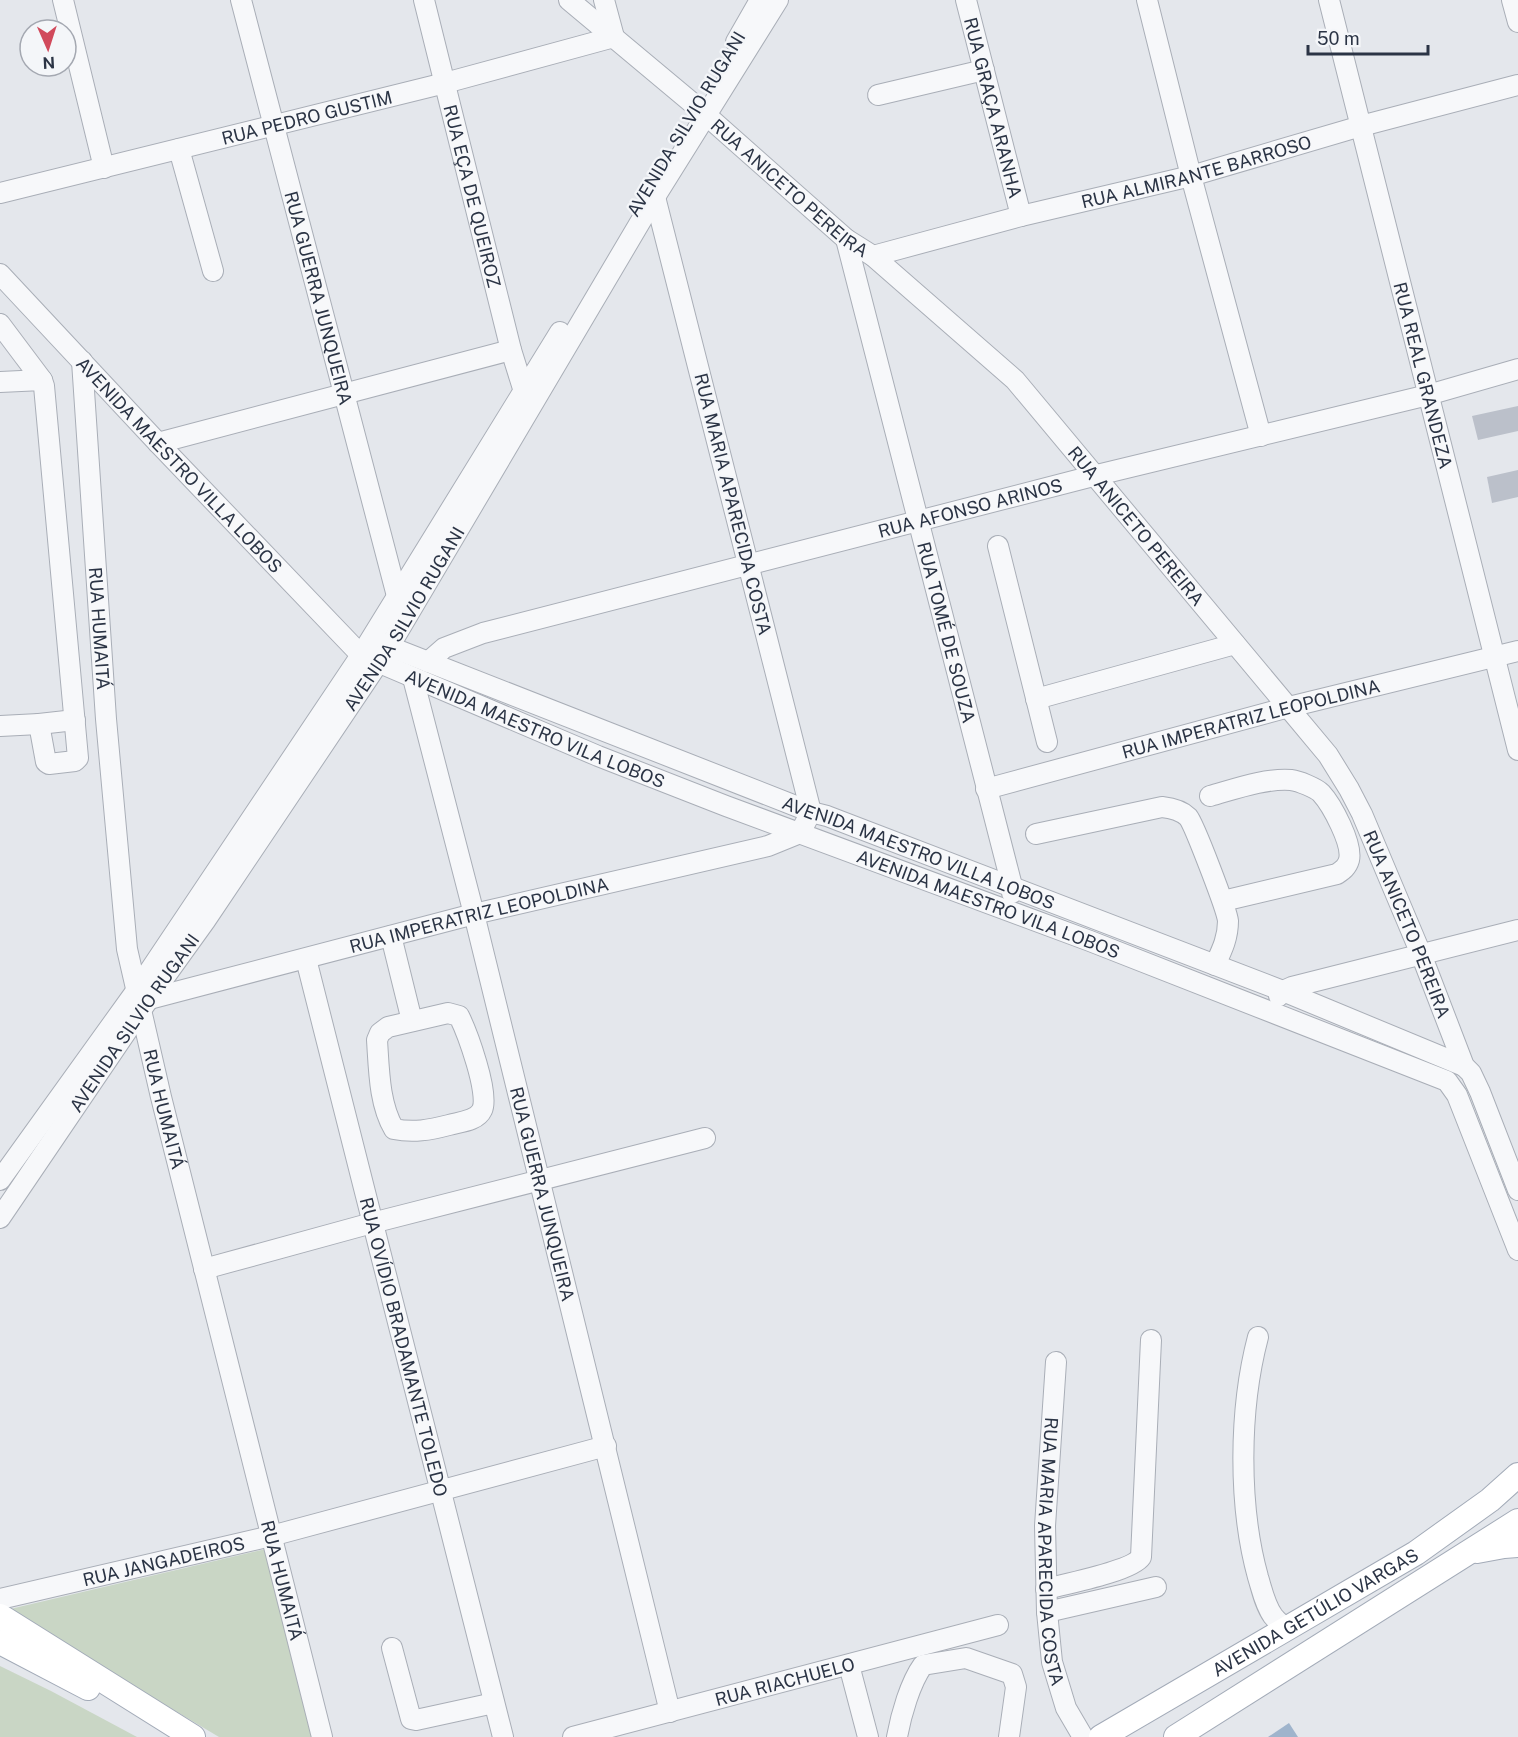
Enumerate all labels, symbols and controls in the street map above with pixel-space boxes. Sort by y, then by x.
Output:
street label: RUA GRAÇA ARANHA [960,15,1027,200]
north arrow [18,18,78,78]
scale bar [1308,18,1428,56]
street label: AVENIDA SILVIO RUGANI [622,28,750,220]
text: 50 m [1317,28,1360,49]
text: N [42,53,56,72]
street label: RUA PEDRO GUSTIM [219,86,394,148]
street label: RUA EÇA DE QUEIROZ [440,102,506,290]
street label: RUA ANICETO PEREIRA [707,114,873,261]
street label: RUA ALMIRANTE BARROSO [1079,131,1314,212]
street label: RUA GUERRA JUNQUEIRA [281,189,357,407]
street label: RUA REAL GRANDEZA [1390,280,1457,471]
street label: AVENIDA MAESTRO VILLA LOBOS [72,352,287,577]
street label: RUA MARIA APARECIDA COSTA [690,371,776,637]
street label: RUA ANICETO PEREIRA [1064,442,1209,610]
street label: RUA AFONSO ARINOS [876,474,1064,541]
street label: AVENIDA SILVIO RUGANI [339,523,468,714]
street label: RUA TOMÉ DE SOUZA [914,539,980,725]
street label: RUA HUMAITÁ [85,566,116,691]
street label: AVENIDA MAESTRO VILA LOBOS [402,665,668,792]
street label: RUA IMPERATRIZ LEOPOLDINA [1119,675,1382,762]
street label: AVENIDA MAESTRO VILLA LOBOS [779,791,1058,913]
street label: RUA ANICETO PEREIRA [1360,827,1455,1021]
street label: AVENIDA MAESTRO VILA LOBOS [854,845,1123,962]
street label: RUA IMPERATRIZ LEOPOLDINA [347,873,611,957]
street label: AVENIDA SILVIO RUGANI [65,929,203,1116]
street label: RUA HUMAITÁ [140,1047,190,1171]
street label: RUA GUERRA JUNQUEIRA [506,1085,579,1304]
street label: RUA OVÍDIO BRADAMANTE TOLEDO [356,1195,452,1499]
street label: RUA MARIA APARECIDA COSTA [1034,1416,1069,1688]
street label: RUA HUMAITÁ [257,1518,309,1643]
street label: RUA JANGADEIROS [80,1532,247,1590]
street label: AVENIDA GETÚLIO VARGAS [1208,1543,1422,1680]
street label: RUA RIACHUELO [713,1653,857,1710]

